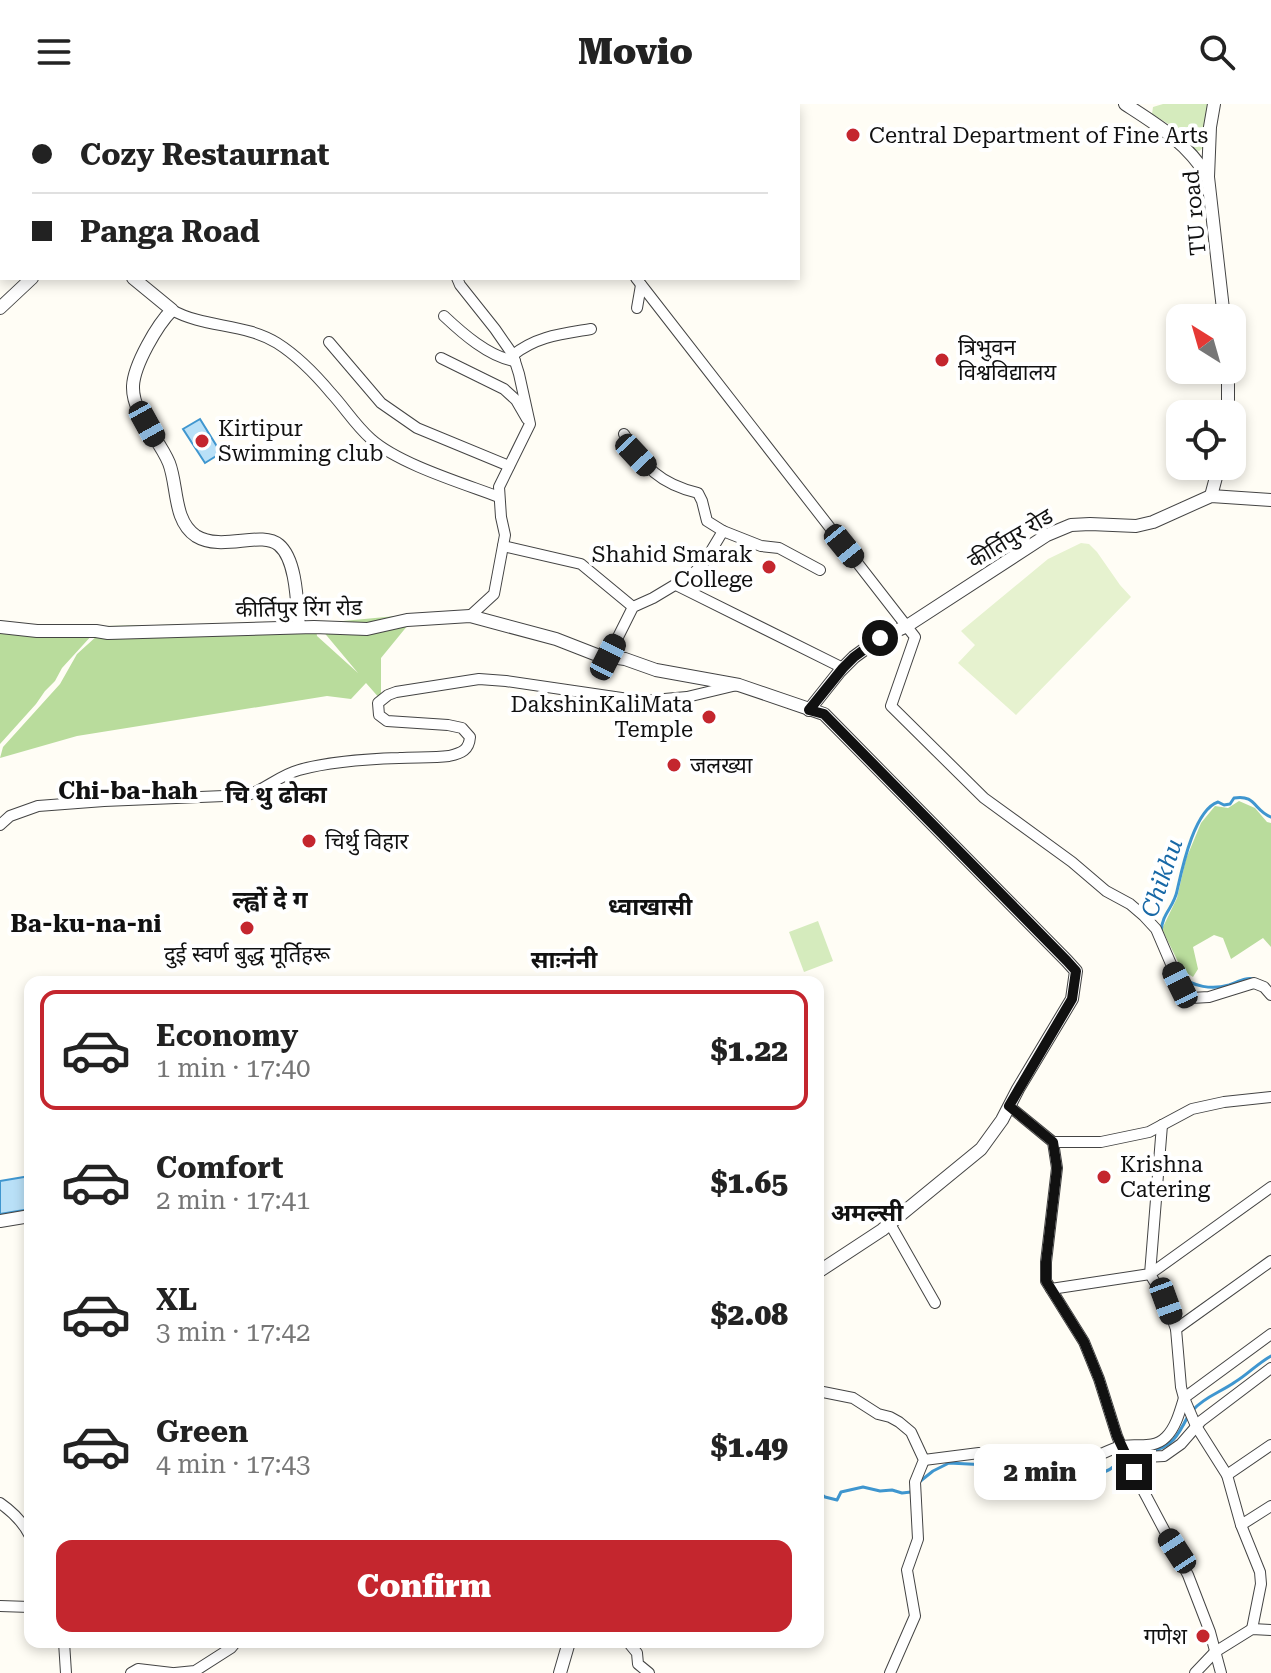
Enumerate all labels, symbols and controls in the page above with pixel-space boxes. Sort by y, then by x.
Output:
icon: menu [32,30,76,74]
icon: search [1195,30,1239,74]
text: Movio [578,31,693,73]
place label: Central Department of Fine Arts [869,123,1208,148]
marker: Central Department of Fine Arts [844,126,862,144]
text: Cozy Restaurnat [80,137,329,172]
street label: TU road [1178,169,1211,257]
text: Panga Road [80,214,260,249]
north arrow [1166,304,1246,384]
map controls [1166,304,1246,480]
place label: त्रिभुवन विश्वविद्यालय [958,335,1057,385]
marker: त्रिभुवन विश्वविद्यालय [933,351,951,369]
car [125,397,169,451]
button: locate [1166,400,1246,480]
place label: Kirtipur Swimming club [218,416,383,466]
car [611,429,661,481]
marker: Kirtipur Swimming club [193,432,211,450]
street label: कीर्तिपुर रोड [963,503,1058,575]
car [820,520,868,572]
place label: Shahid Smarak College [592,542,753,592]
marker: Shahid Smarak College [760,558,778,576]
street label: कीर्तिपुर रिंग रोड [235,595,363,624]
route start [862,620,898,656]
car [586,630,630,684]
place label: DakshinKaliMata Temple [511,692,693,742]
marker: DakshinKaliMata Temple [700,708,718,726]
place label: जलख्या [690,753,753,778]
marker: जलख्या [665,756,683,774]
district label: Chi-ba-hah [58,777,198,805]
district label: चि थु ढोका [225,781,328,810]
place label: चिर्थु विहार [325,829,410,856]
marker: चिर्थु विहार [300,832,318,850]
water label: Chikhu [1135,835,1189,921]
district label: ल्ह्वों दे ग [232,886,309,914]
district label: ध्वाखासी [608,893,693,921]
district label: Ba-ku-na-ni [11,910,161,938]
marker: दुई स्वर्ण बुद्ध मूर्तिहरू [238,919,256,937]
place label: दुई स्वर्ण बुद्ध मूर्तिहरू [164,942,331,969]
district label: साःनंनी [531,946,598,974]
car [1159,958,1201,1012]
icon: car [60,1014,132,1086]
text: Economy [156,1018,298,1053]
text: $1.22 [711,1033,788,1068]
text: 1 min · 17:40 [156,1053,311,1083]
icon: car [60,1146,132,1218]
text: Comfort [156,1150,283,1185]
place label: Krishna Catering [1120,1152,1211,1202]
text: $1.65 [711,1165,788,1200]
marker: Krishna Catering [1095,1168,1113,1186]
text: 2 min · 17:41 [156,1185,311,1215]
district label: अमल्सी [831,1199,904,1227]
car [1147,1274,1185,1328]
icon: car [60,1278,132,1350]
text: XL [156,1282,197,1317]
text: $2.08 [711,1297,788,1332]
text: 3 min · 17:42 [156,1317,311,1347]
icon: car [60,1410,132,1482]
text: Green [156,1414,248,1449]
text: $1.49 [711,1429,788,1464]
callout: 2 min [974,1444,1106,1500]
text: 4 min · 17:43 [156,1449,311,1479]
route end [1116,1454,1152,1490]
text: 2 min [1003,1457,1077,1487]
car [1154,1524,1200,1578]
button: Confirm [56,1540,792,1632]
place label: गणेश [1144,1623,1188,1649]
marker: गणेश [1194,1627,1212,1645]

